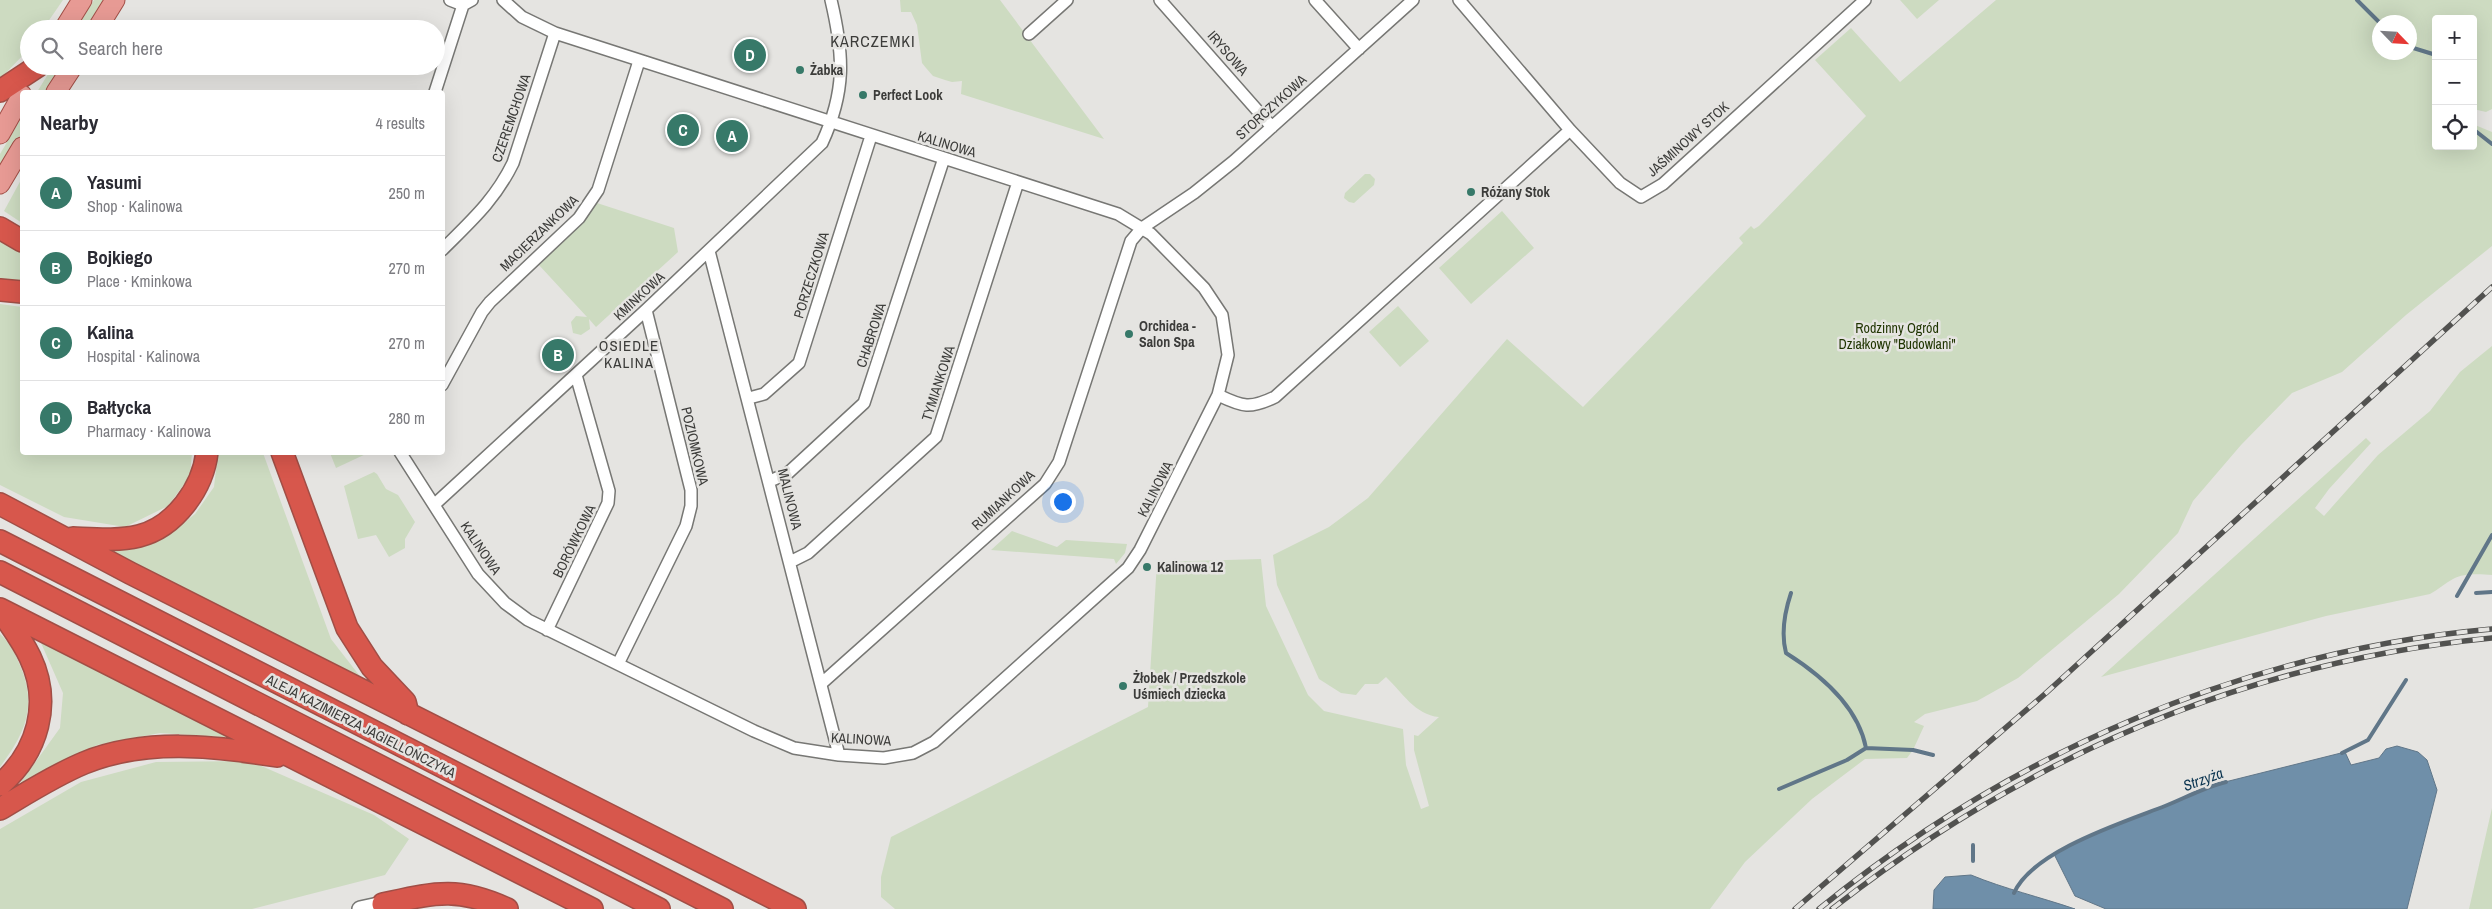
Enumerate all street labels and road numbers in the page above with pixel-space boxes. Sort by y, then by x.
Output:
street label: IRYSOWA [1204,27,1253,79]
street label: STORCZYKOWA [1232,70,1310,144]
street label: CZEREMCHOWA [488,71,535,164]
street label: JAŚMINOWY STOK [1643,97,1733,180]
street label: KALINOWA [916,127,979,162]
street label: MACIERZANKOWA [496,191,582,275]
street label: PORZECZKOWA [789,229,833,320]
street label: KMINKOWA [610,268,669,324]
street label: CHABROWA [852,300,890,370]
street label: TYMIANKOWA [917,343,959,423]
street label: POZIOMKOWA [677,405,713,487]
street label: KALINOWA [1133,458,1177,520]
street label: RUMIANKOWA [968,466,1039,534]
street label: MALINOWA [774,467,806,532]
street label: BORÓWKOWA [549,501,600,581]
street label: KALINOWA [457,518,505,578]
street label: ALEJA KAZIMIERZA JAGIELLOŃCZYKA [262,670,459,782]
street label: KALINOWA [830,728,892,750]

